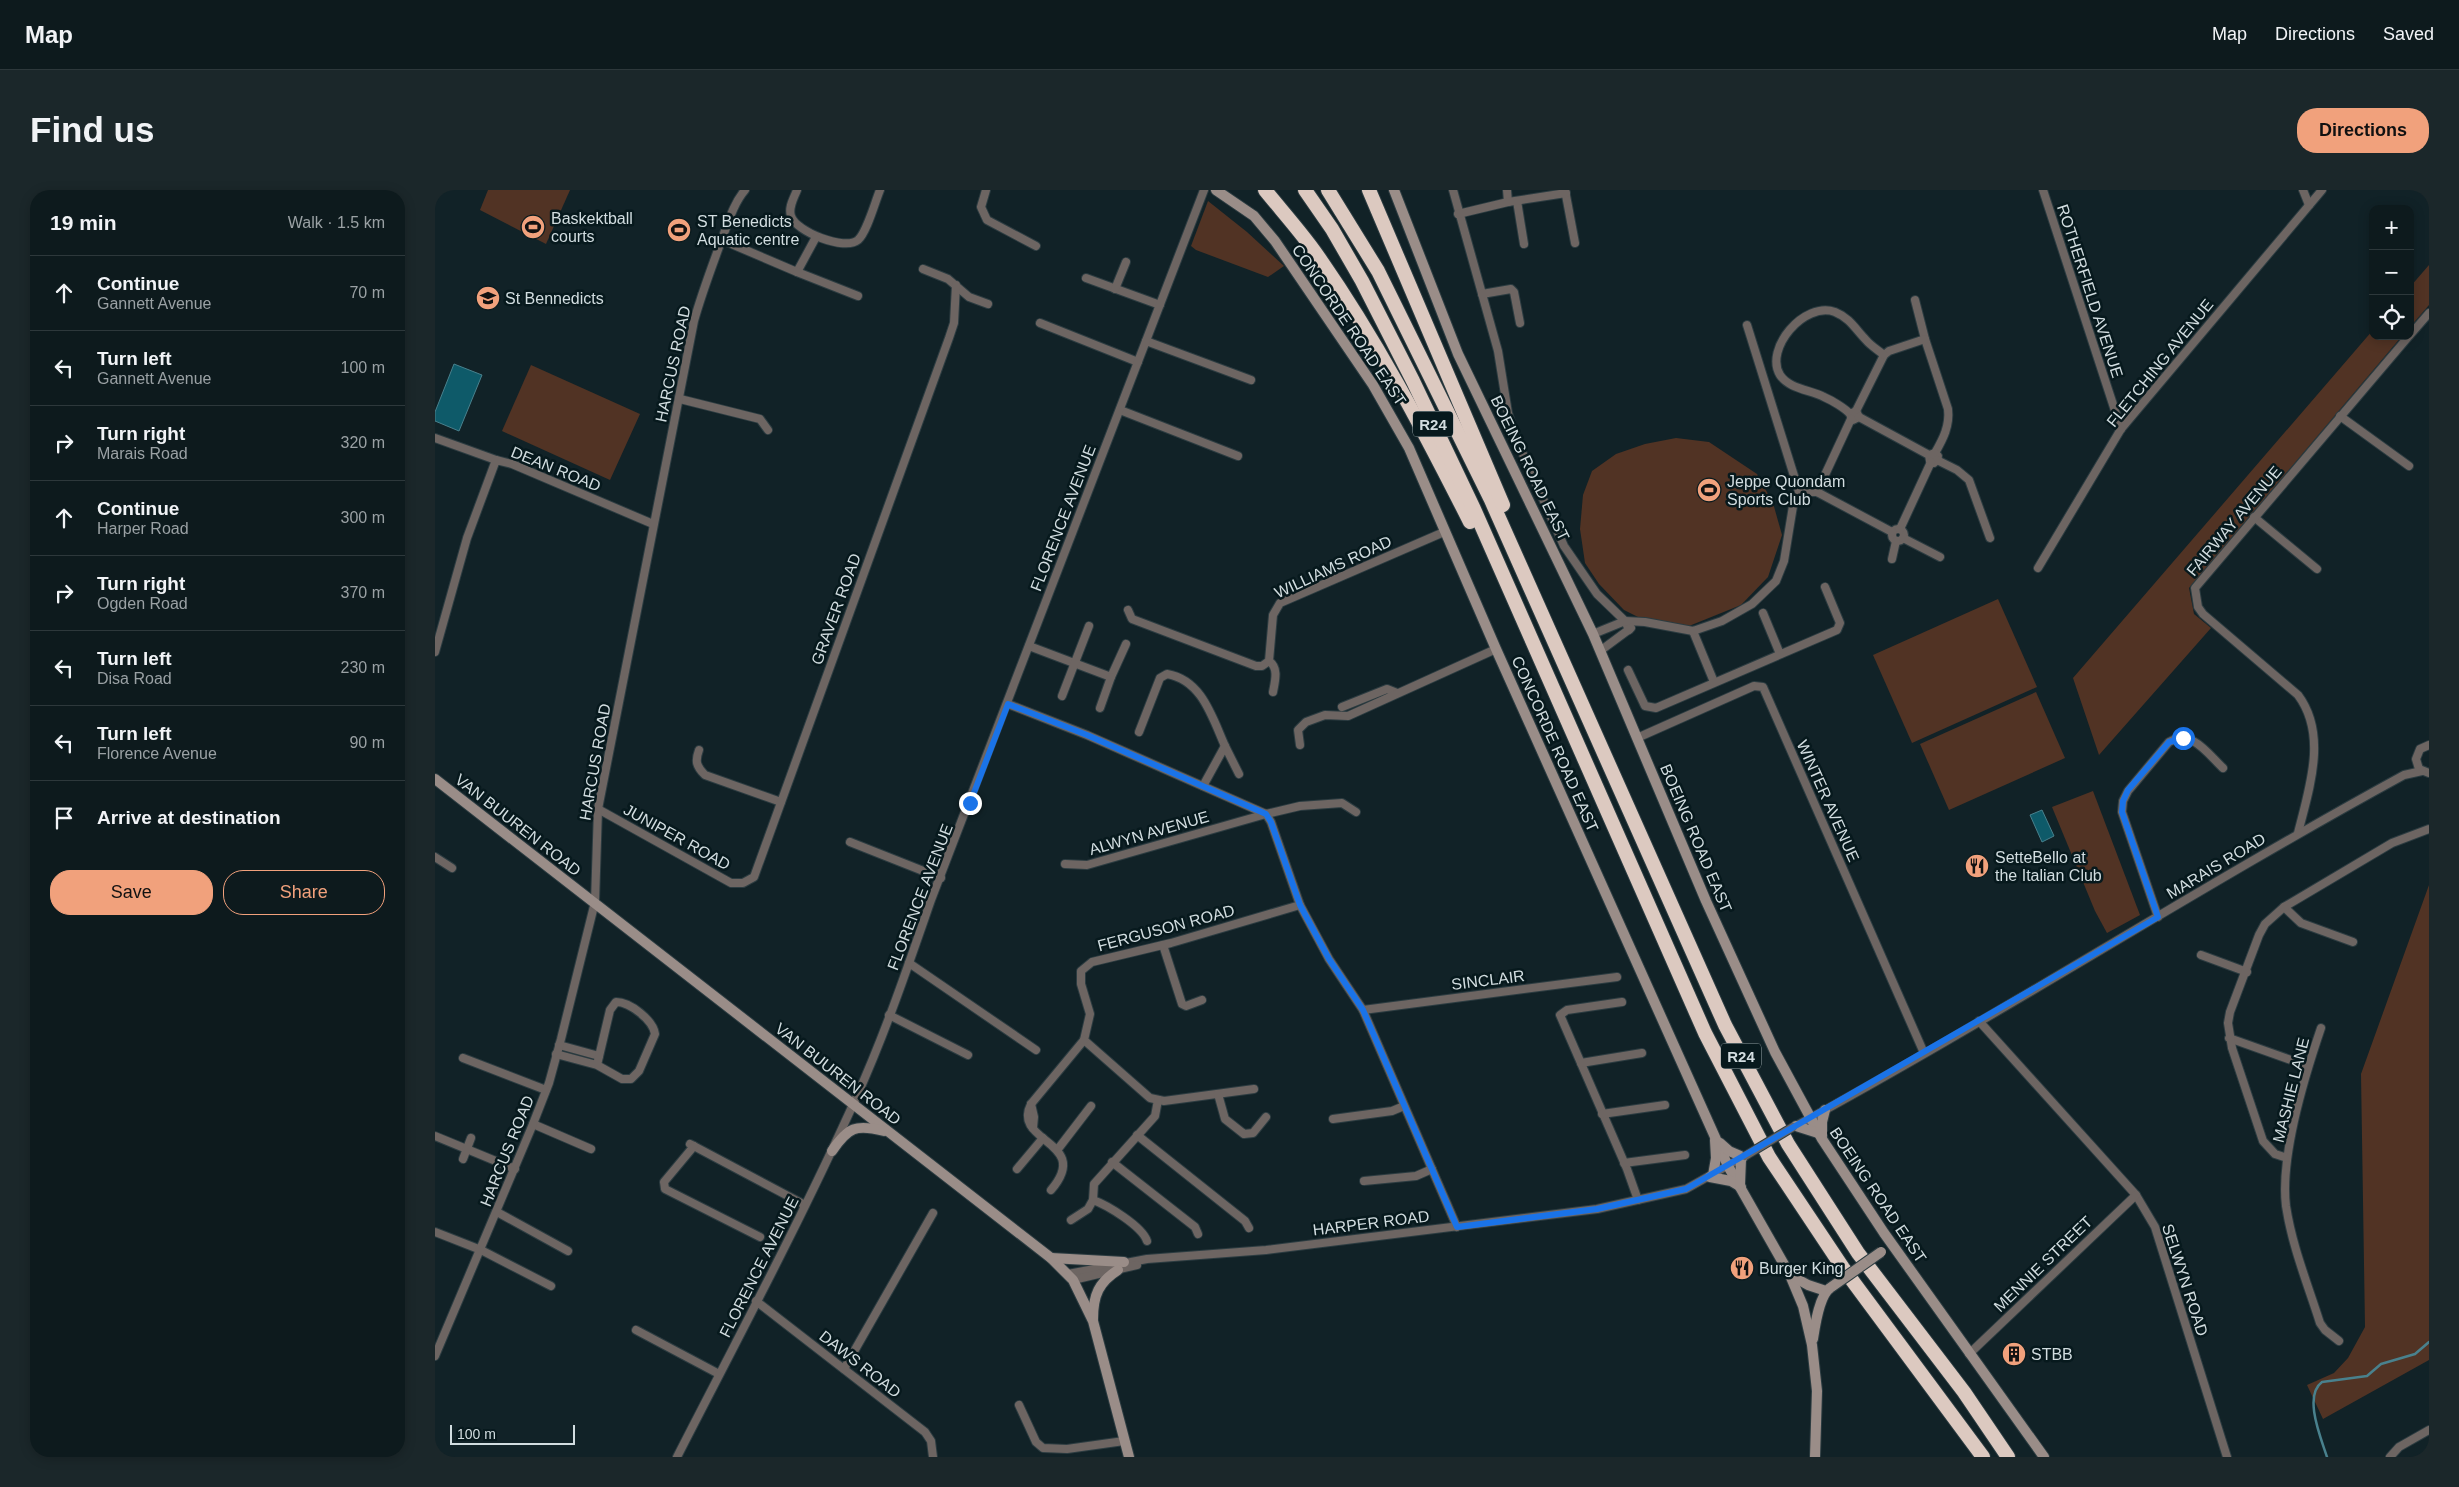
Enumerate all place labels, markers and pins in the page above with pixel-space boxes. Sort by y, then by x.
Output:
place label: Baskektball courts [551,210,633,245]
place label: ST Benedicts Aquatic centre [697,213,799,248]
sports icon: Baskektball courts [520,214,546,240]
sports icon: ST Benedicts Aquatic centre [666,217,692,243]
school or university icon: St Bennedicts [475,285,501,311]
place label: St Bennedicts [505,290,604,307]
place label: Jeppe Quondam Sports Club [1727,473,1845,508]
sports icon: Jeppe Quondam Sports Club [1696,477,1722,503]
place label: SetteBello at the Italian Club [1995,849,2102,884]
restaurant icon: SetteBello at the Italian Club [1964,853,1990,879]
restaurant icon: Burger King [1729,1255,1755,1281]
place label: Burger King [1759,1260,1844,1277]
building icon: STBB [2001,1341,2027,1367]
place label: STBB [2031,1346,2073,1363]

